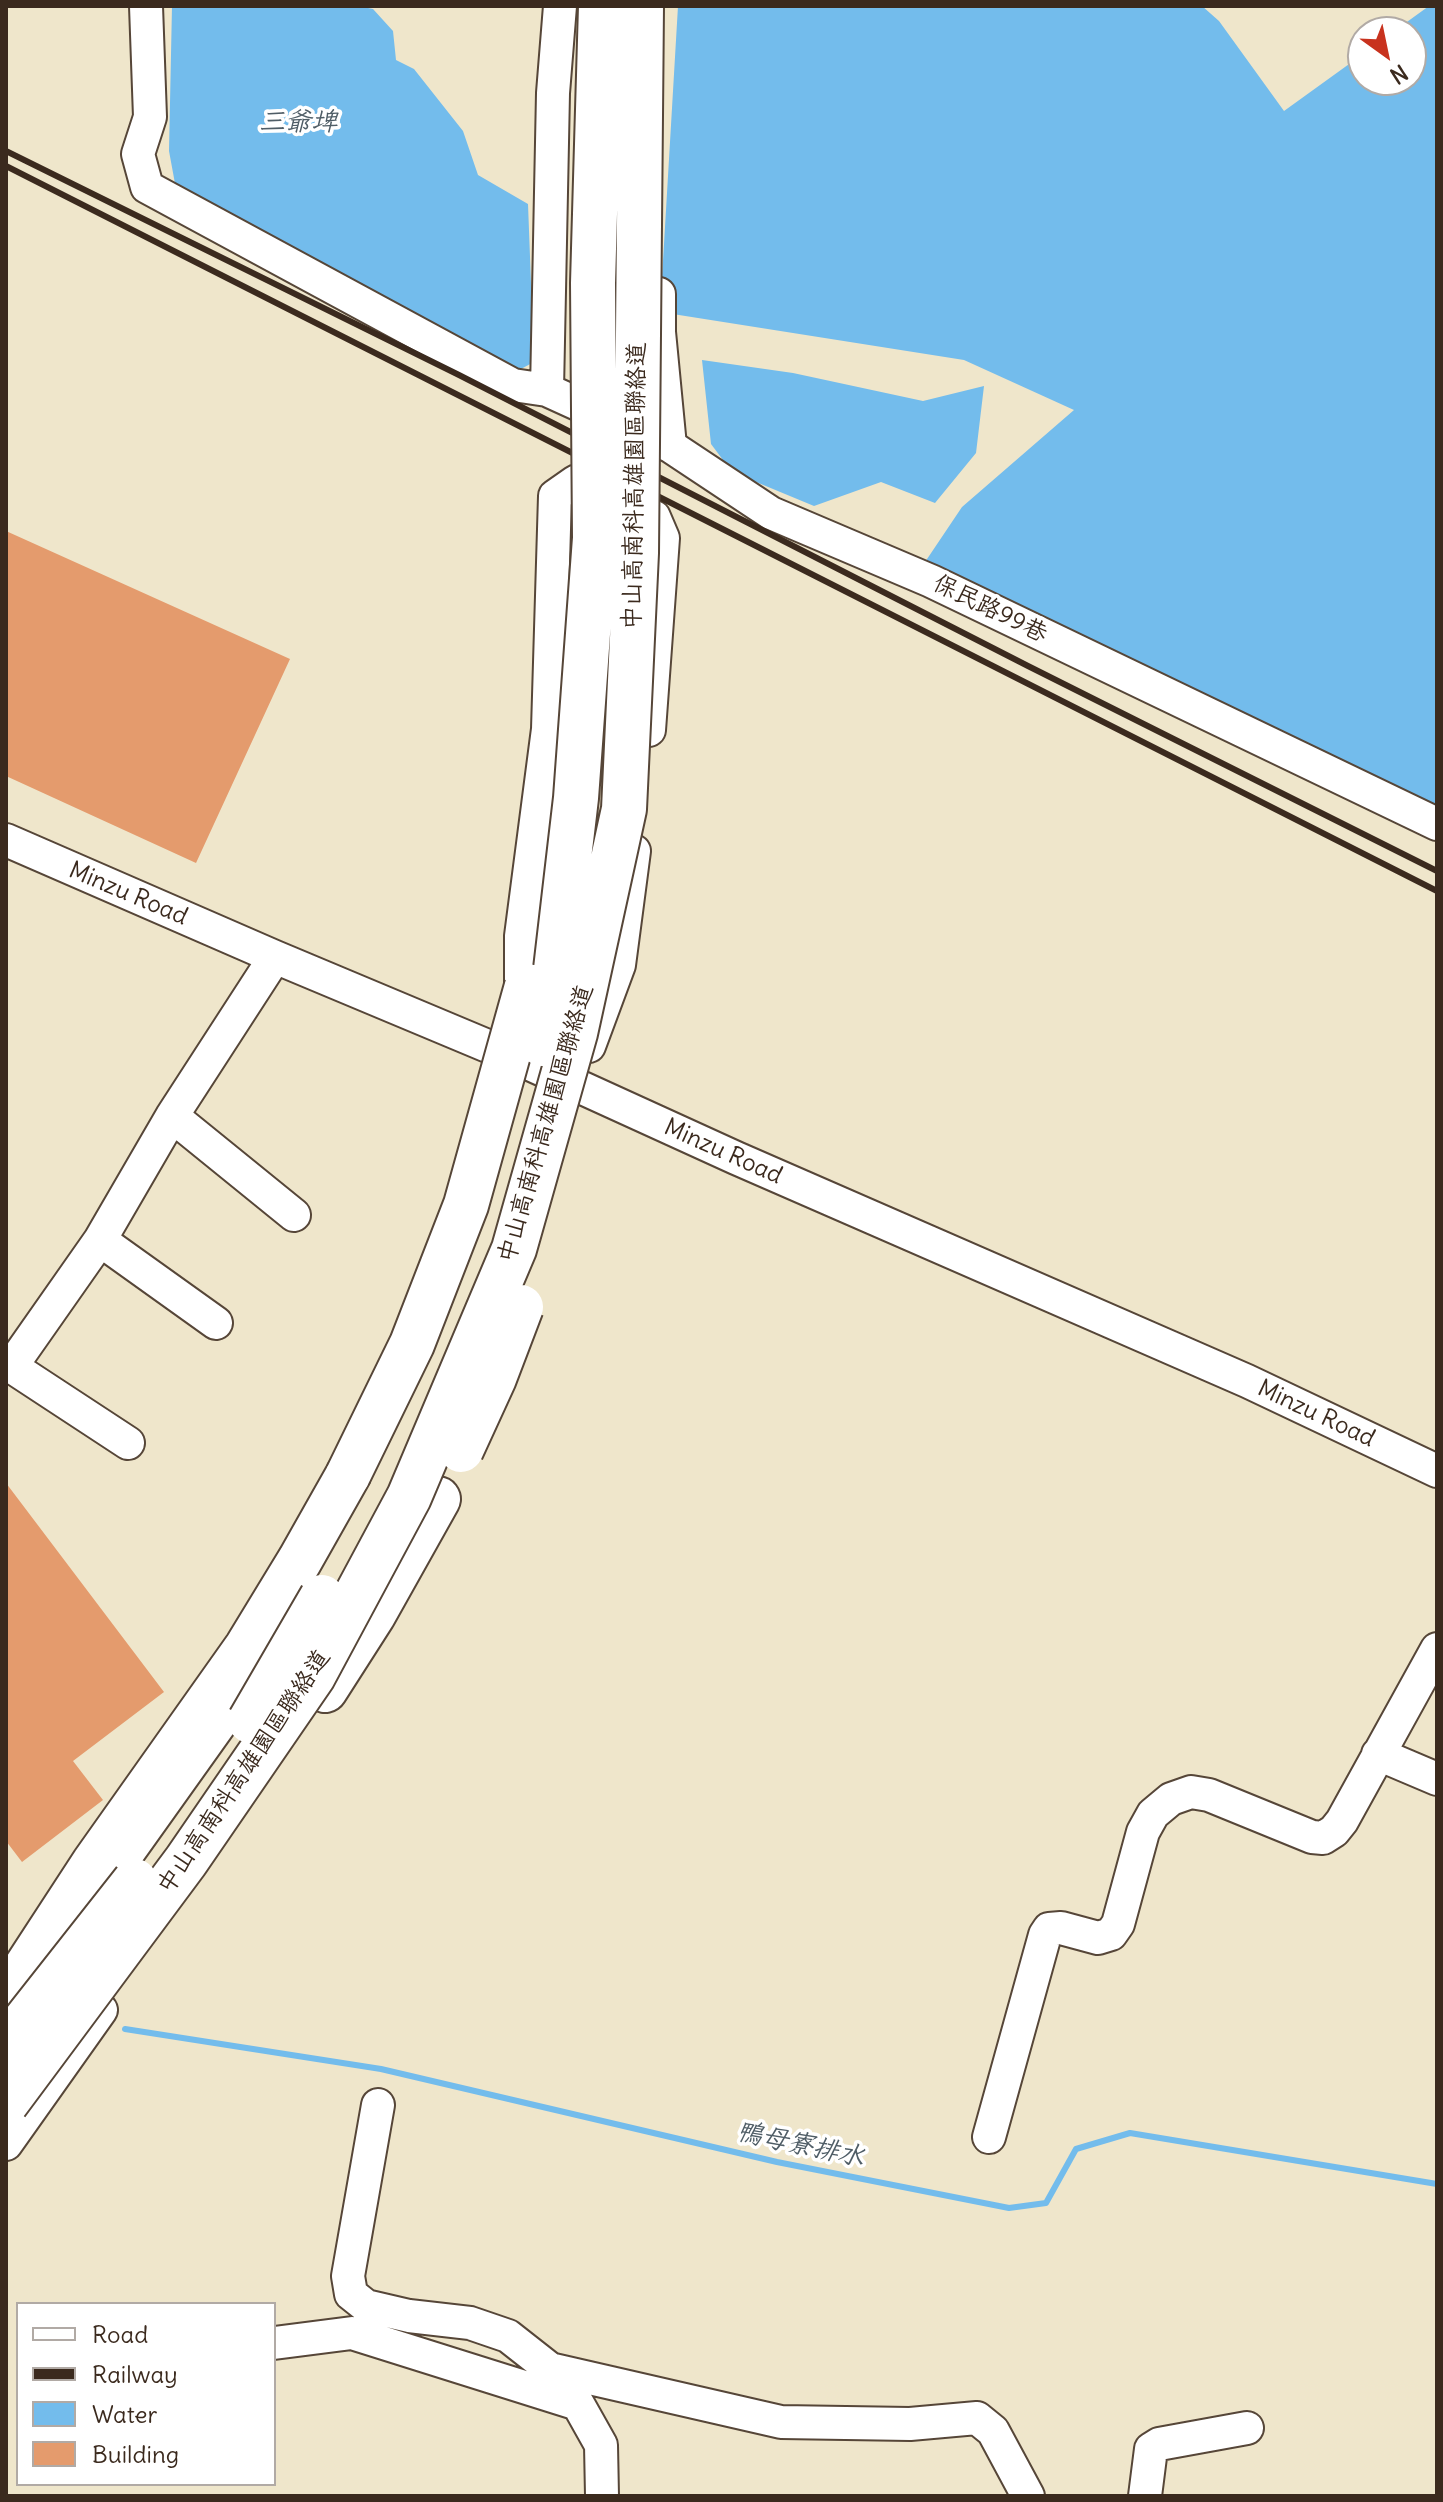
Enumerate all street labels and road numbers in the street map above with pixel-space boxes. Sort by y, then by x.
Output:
street label: 中山高南科高雄園區聯絡道 [618,342,652,630]
street label: 保民路99巷 [928,569,1052,649]
street label: Minzu Road [64,856,192,932]
street label: 中山高南科高雄園區聯絡道 [492,982,600,1266]
street label: Minzu Road [660,1113,786,1191]
street label: Minzu Road [1253,1374,1379,1454]
street label: 中山高南科高雄園區聯絡道 [152,1645,336,1899]

